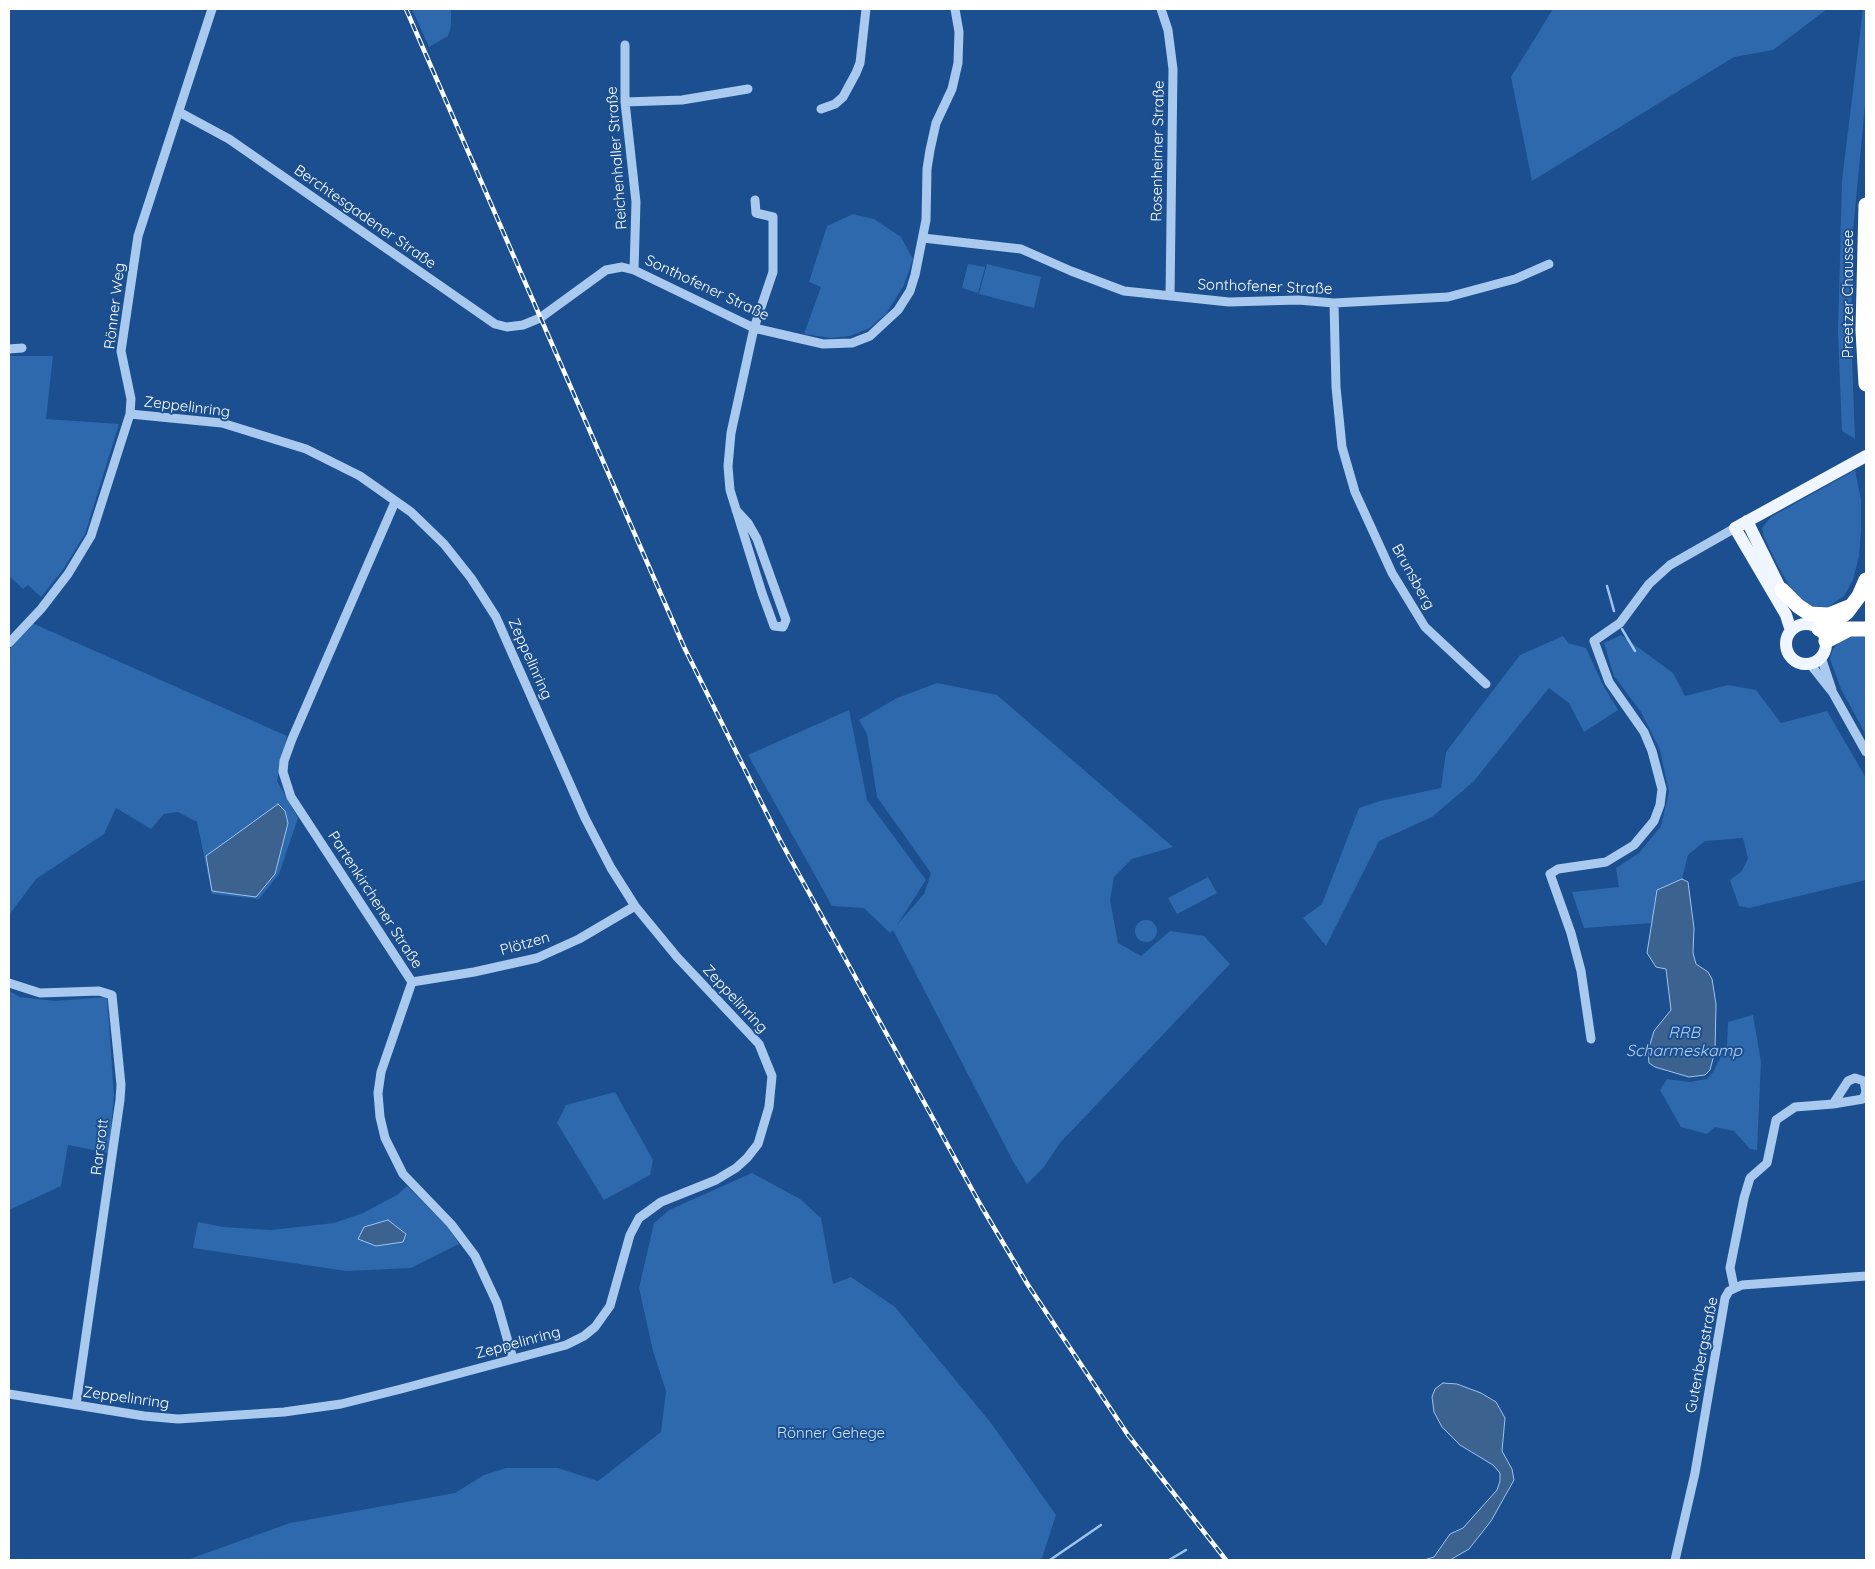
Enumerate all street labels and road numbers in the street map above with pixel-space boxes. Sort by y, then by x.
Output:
street label: Rosenheimer Straße [1148,80,1168,222]
street label: Reichenhaller Straße [603,86,631,230]
street label: Berchtesgadener Straße [291,161,439,273]
street label: Preetzer Chaussee [1839,230,1857,358]
street label: Sonthofener Straße [642,251,772,325]
street label: Rönner Weg [101,262,129,350]
street label: Sonthofener Straße [1197,276,1333,298]
street label: Zeppelinring [143,393,231,421]
street label: Brunsberg [1388,541,1438,613]
street label: Zeppelinring [504,616,556,702]
street label: Partenkirchener Straße [324,828,426,972]
street label: Plötzen [498,928,552,960]
street label: Zeppelinring [699,961,771,1037]
street label: Rarsrott [88,1118,112,1176]
street label: Gutenbergstraße [1682,1295,1722,1415]
street label: Zeppelinring [474,1323,562,1363]
street label: Zeppelinring [82,1383,170,1413]

